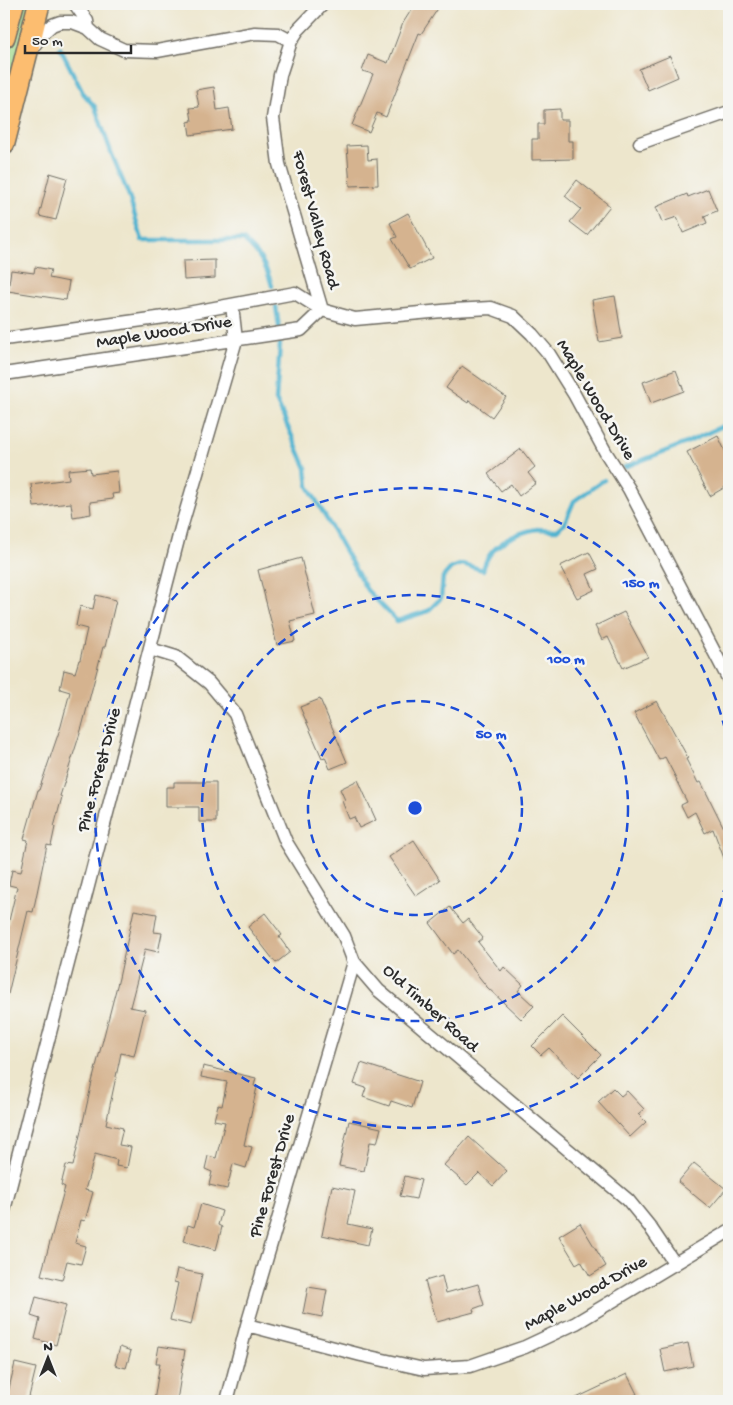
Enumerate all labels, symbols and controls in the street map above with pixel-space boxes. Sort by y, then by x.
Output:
scale bar [25,22,131,54]
text: 50 m [32,33,63,51]
street label: Forest Valley Road [286,148,344,293]
street label: Maple Wood Drive [95,312,234,354]
street label: Maple Wood Drive [551,336,640,465]
text: 150 m [622,575,660,593]
text: 100 m [546,651,585,669]
street label: Pine Forest Drive [73,705,127,835]
text: 50 m [476,726,507,744]
centre of rings [406,799,424,817]
street label: Old Timber Road [378,960,483,1059]
street label: Pine Forest Drive [245,1111,301,1241]
street label: Maple Wood Drive [521,1251,652,1336]
north arrow [22,1332,72,1382]
text: N [43,1339,53,1356]

